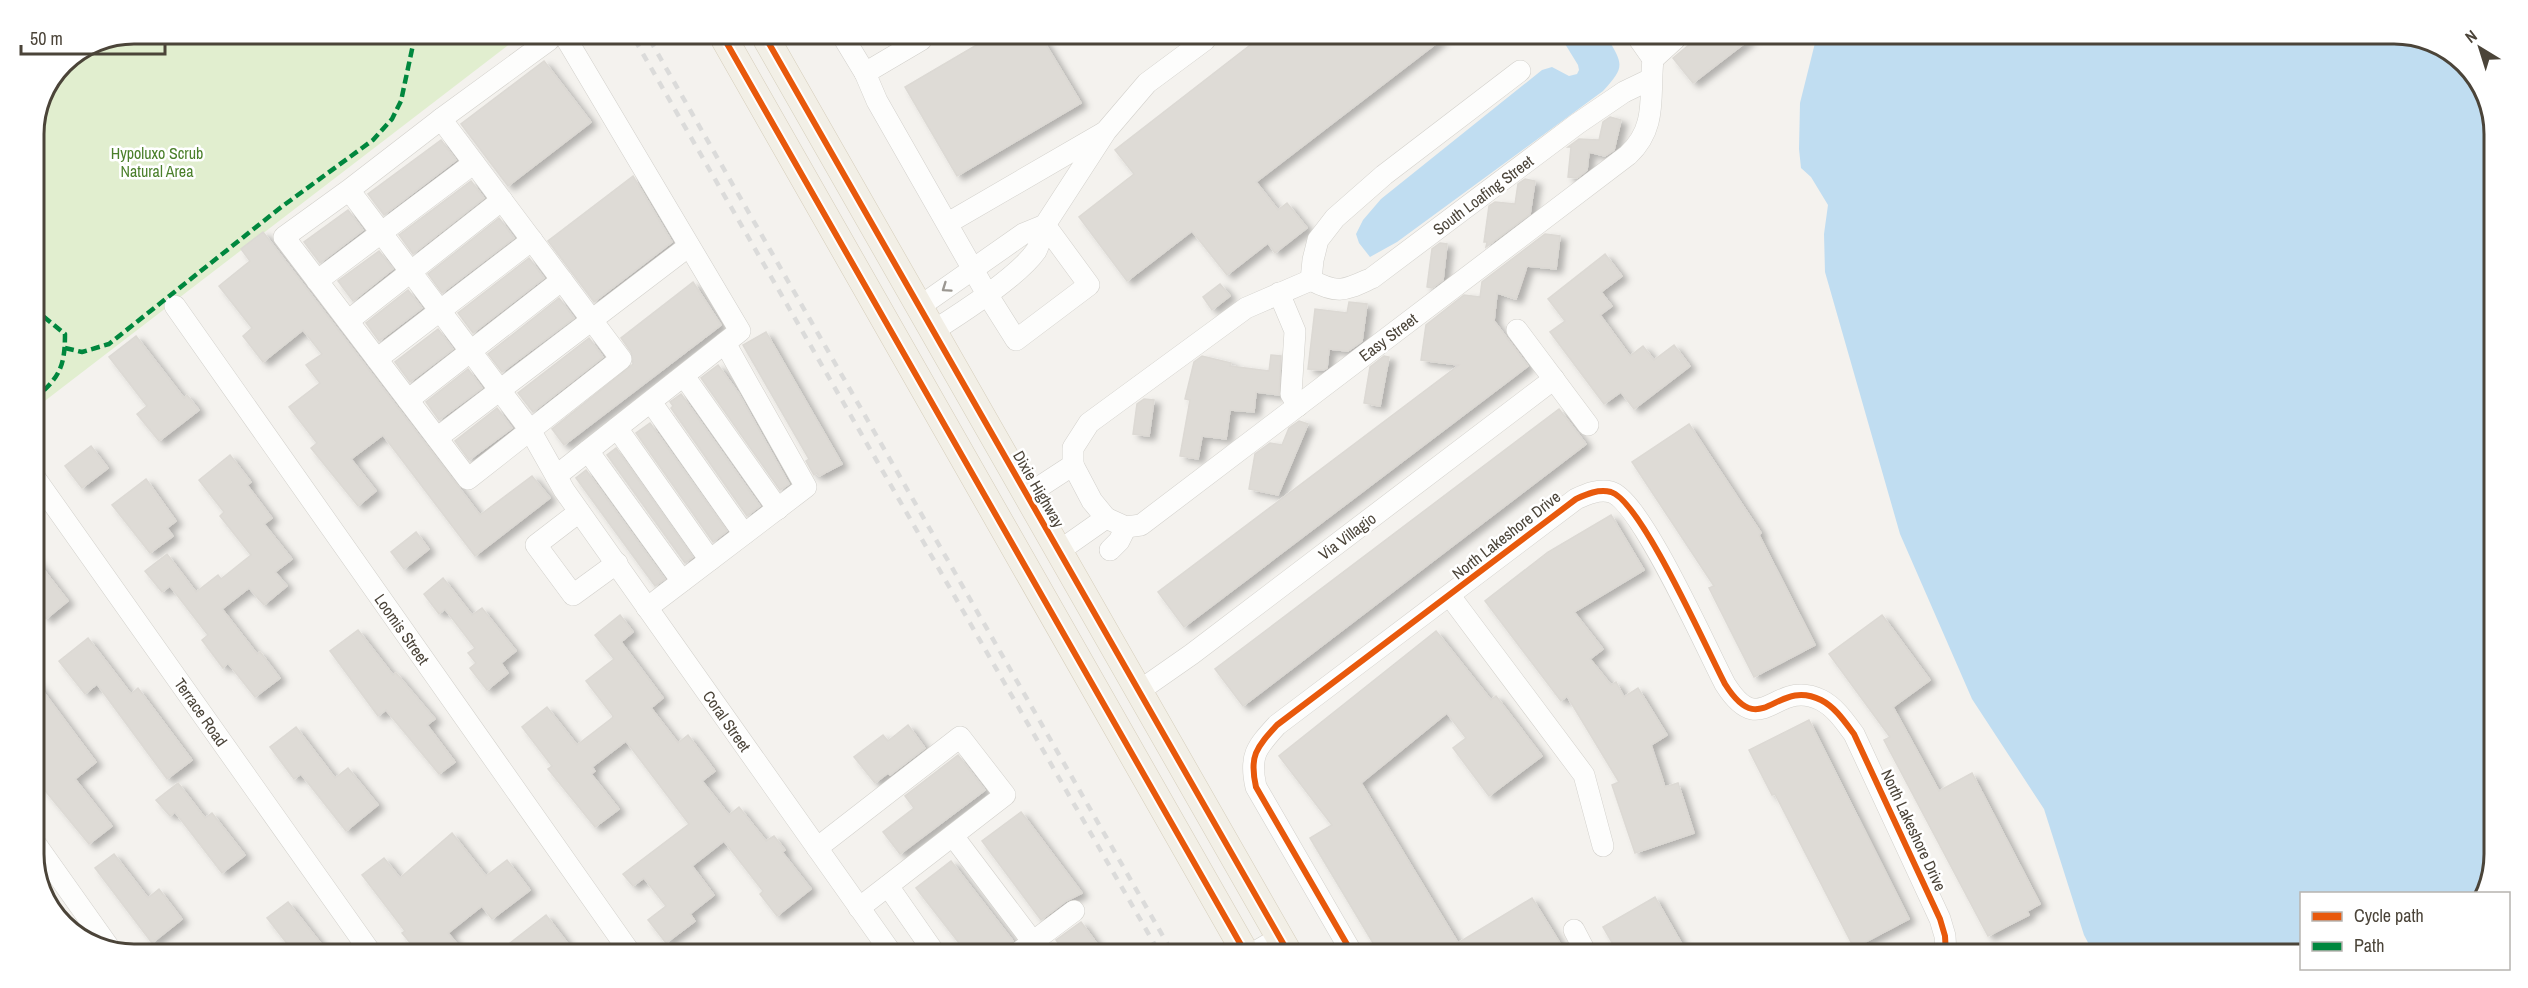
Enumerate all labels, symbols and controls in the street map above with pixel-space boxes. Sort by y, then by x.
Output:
scale bar [21,18,165,56]
north arrow [2450,18,2510,78]
text: N [2460,25,2481,48]
text: 50 m [30,26,63,51]
park label: Hypoluxo Scrub Natural Area [111,142,203,182]
street label: South Loafing Street [1428,150,1538,240]
one-way arrow [942,281,953,292]
street label: Easy Street [1354,308,1422,366]
street label: Dixie Highway [1008,447,1070,532]
street label: North Lakeshore Drive [1447,486,1565,584]
street label: Via Villagio [1314,507,1380,565]
street label: Loomis Street [370,589,435,669]
street label: Terrace Road [169,673,233,751]
street label: Coral Street [698,686,756,756]
street label: North Lakeshore Drive [1876,766,1952,894]
legend [2300,892,2510,970]
text: Cycle path [2354,903,2424,928]
text: Path [2354,933,2384,958]

